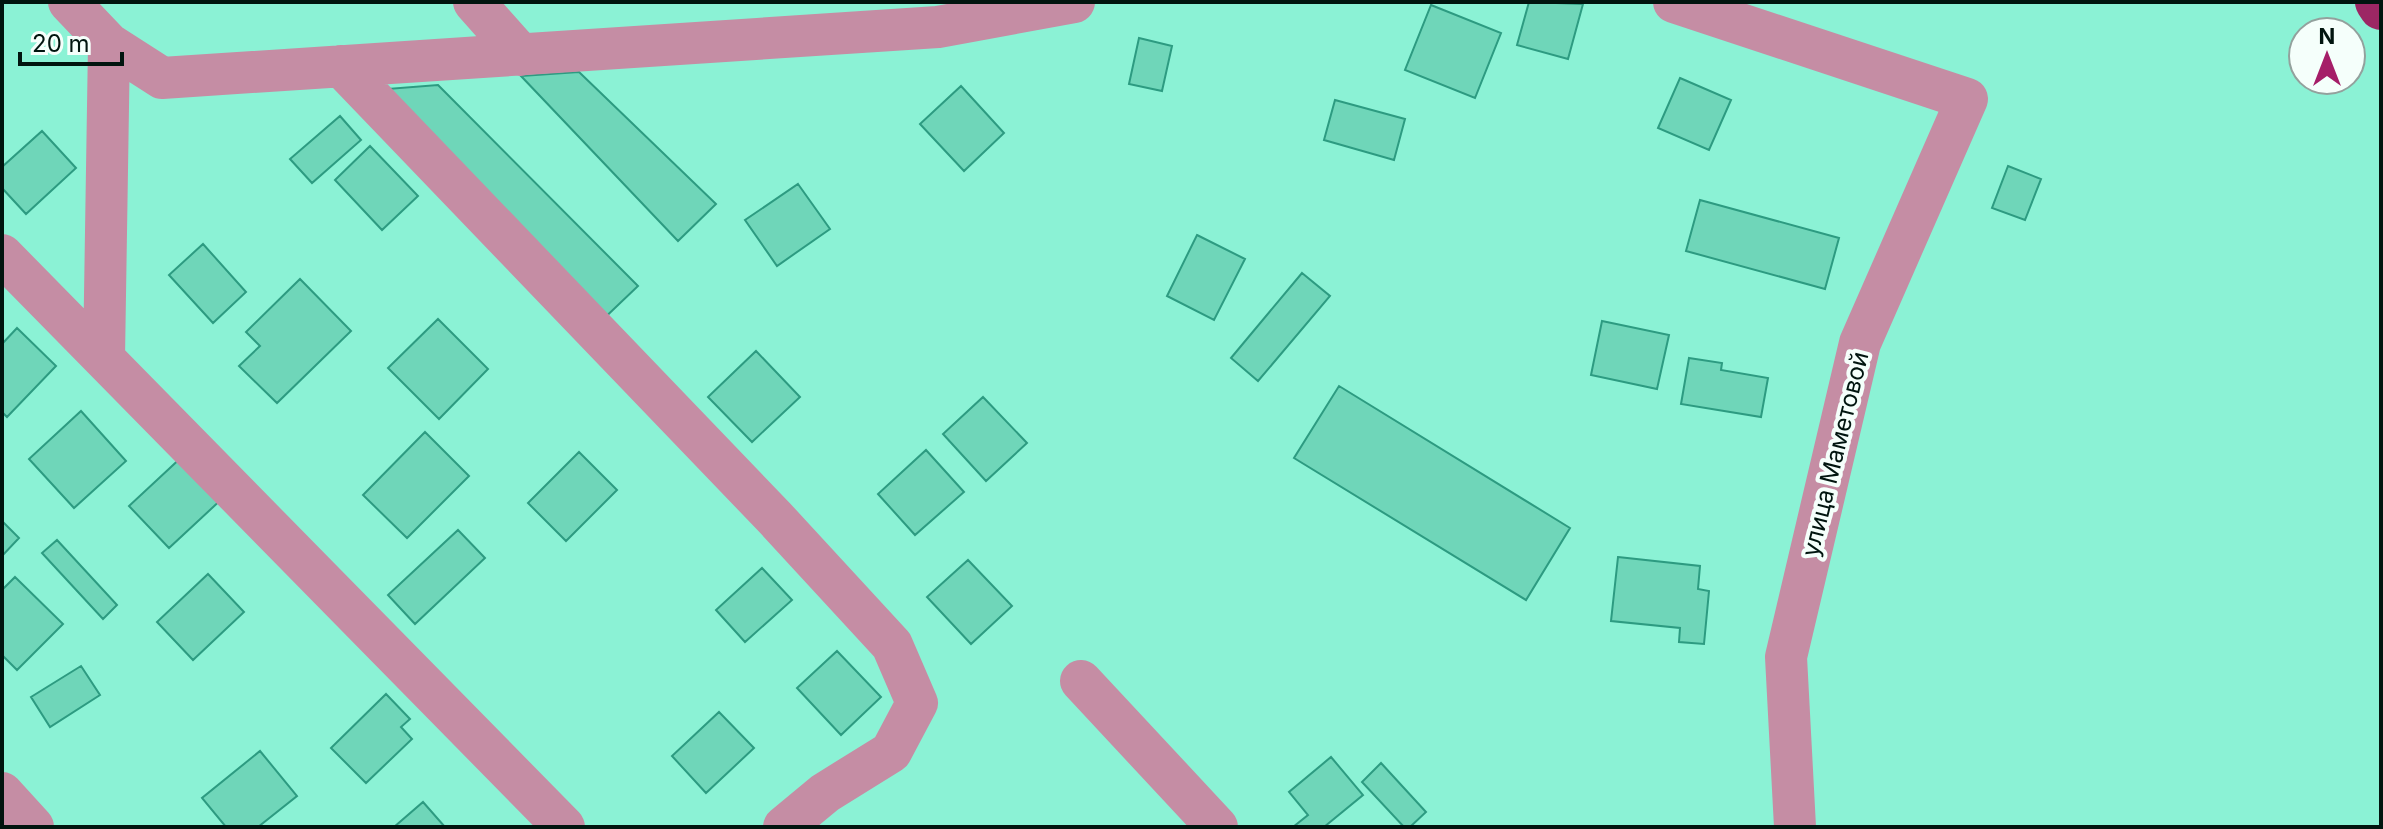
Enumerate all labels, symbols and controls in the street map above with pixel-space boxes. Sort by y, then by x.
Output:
scale bar [20,16,122,66]
north arrow [2287,16,2367,96]
text: N [2319,23,2335,49]
text: 20 m [32,29,90,58]
street label: улица Маметовой [1796,349,1874,559]

